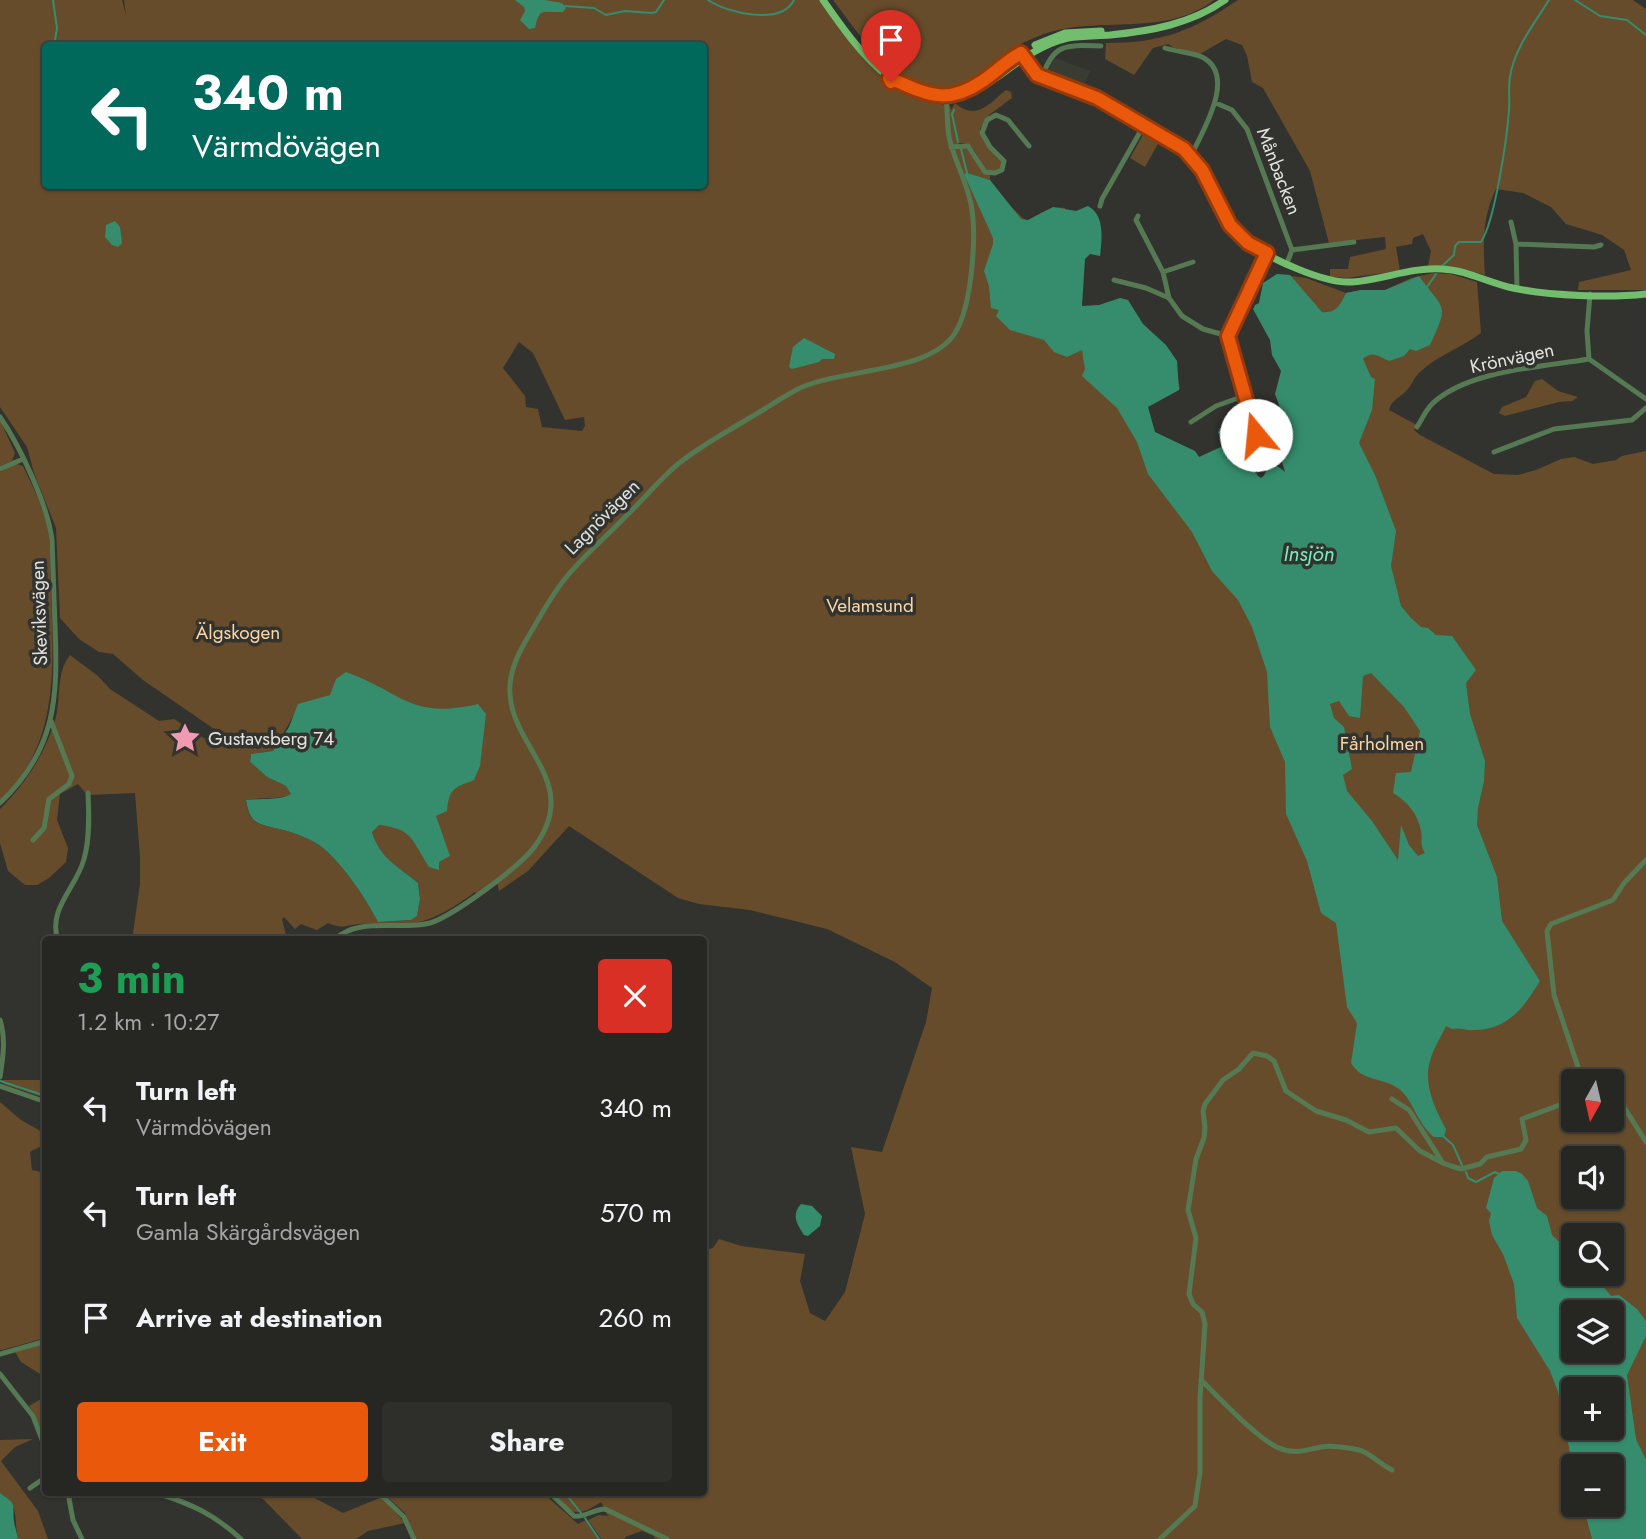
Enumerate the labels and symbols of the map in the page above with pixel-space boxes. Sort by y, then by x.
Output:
pin [861,10,921,82]
street label: Månbacken [1250,123,1308,219]
street label: Krönvägen [1467,336,1557,380]
position arrow [1219,398,1293,472]
street label: Lagnövägen [558,473,646,561]
water label: Insjön [1284,539,1334,569]
street label: Skeviksvägen [24,560,54,666]
park label: Velamsund [826,592,914,619]
park label: Älgskogen [196,619,280,646]
place icon: Gustavsberg 74 [168,721,202,755]
place label: Gustavsberg 74 [208,725,334,752]
park label: Fårholmen [1340,730,1424,757]
north arrow [1561,1069,1624,1132]

